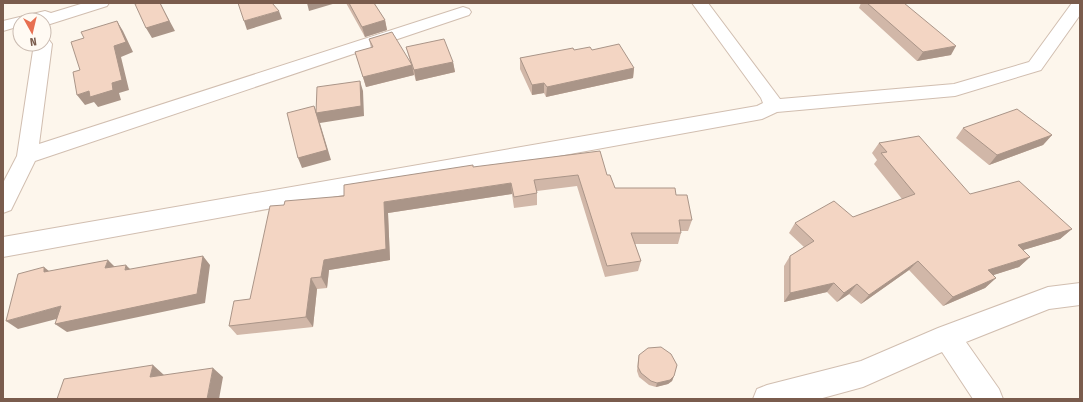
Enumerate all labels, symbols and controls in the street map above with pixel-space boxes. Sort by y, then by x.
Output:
north arrow [12,12,52,52]
text: N [29,35,37,48]

